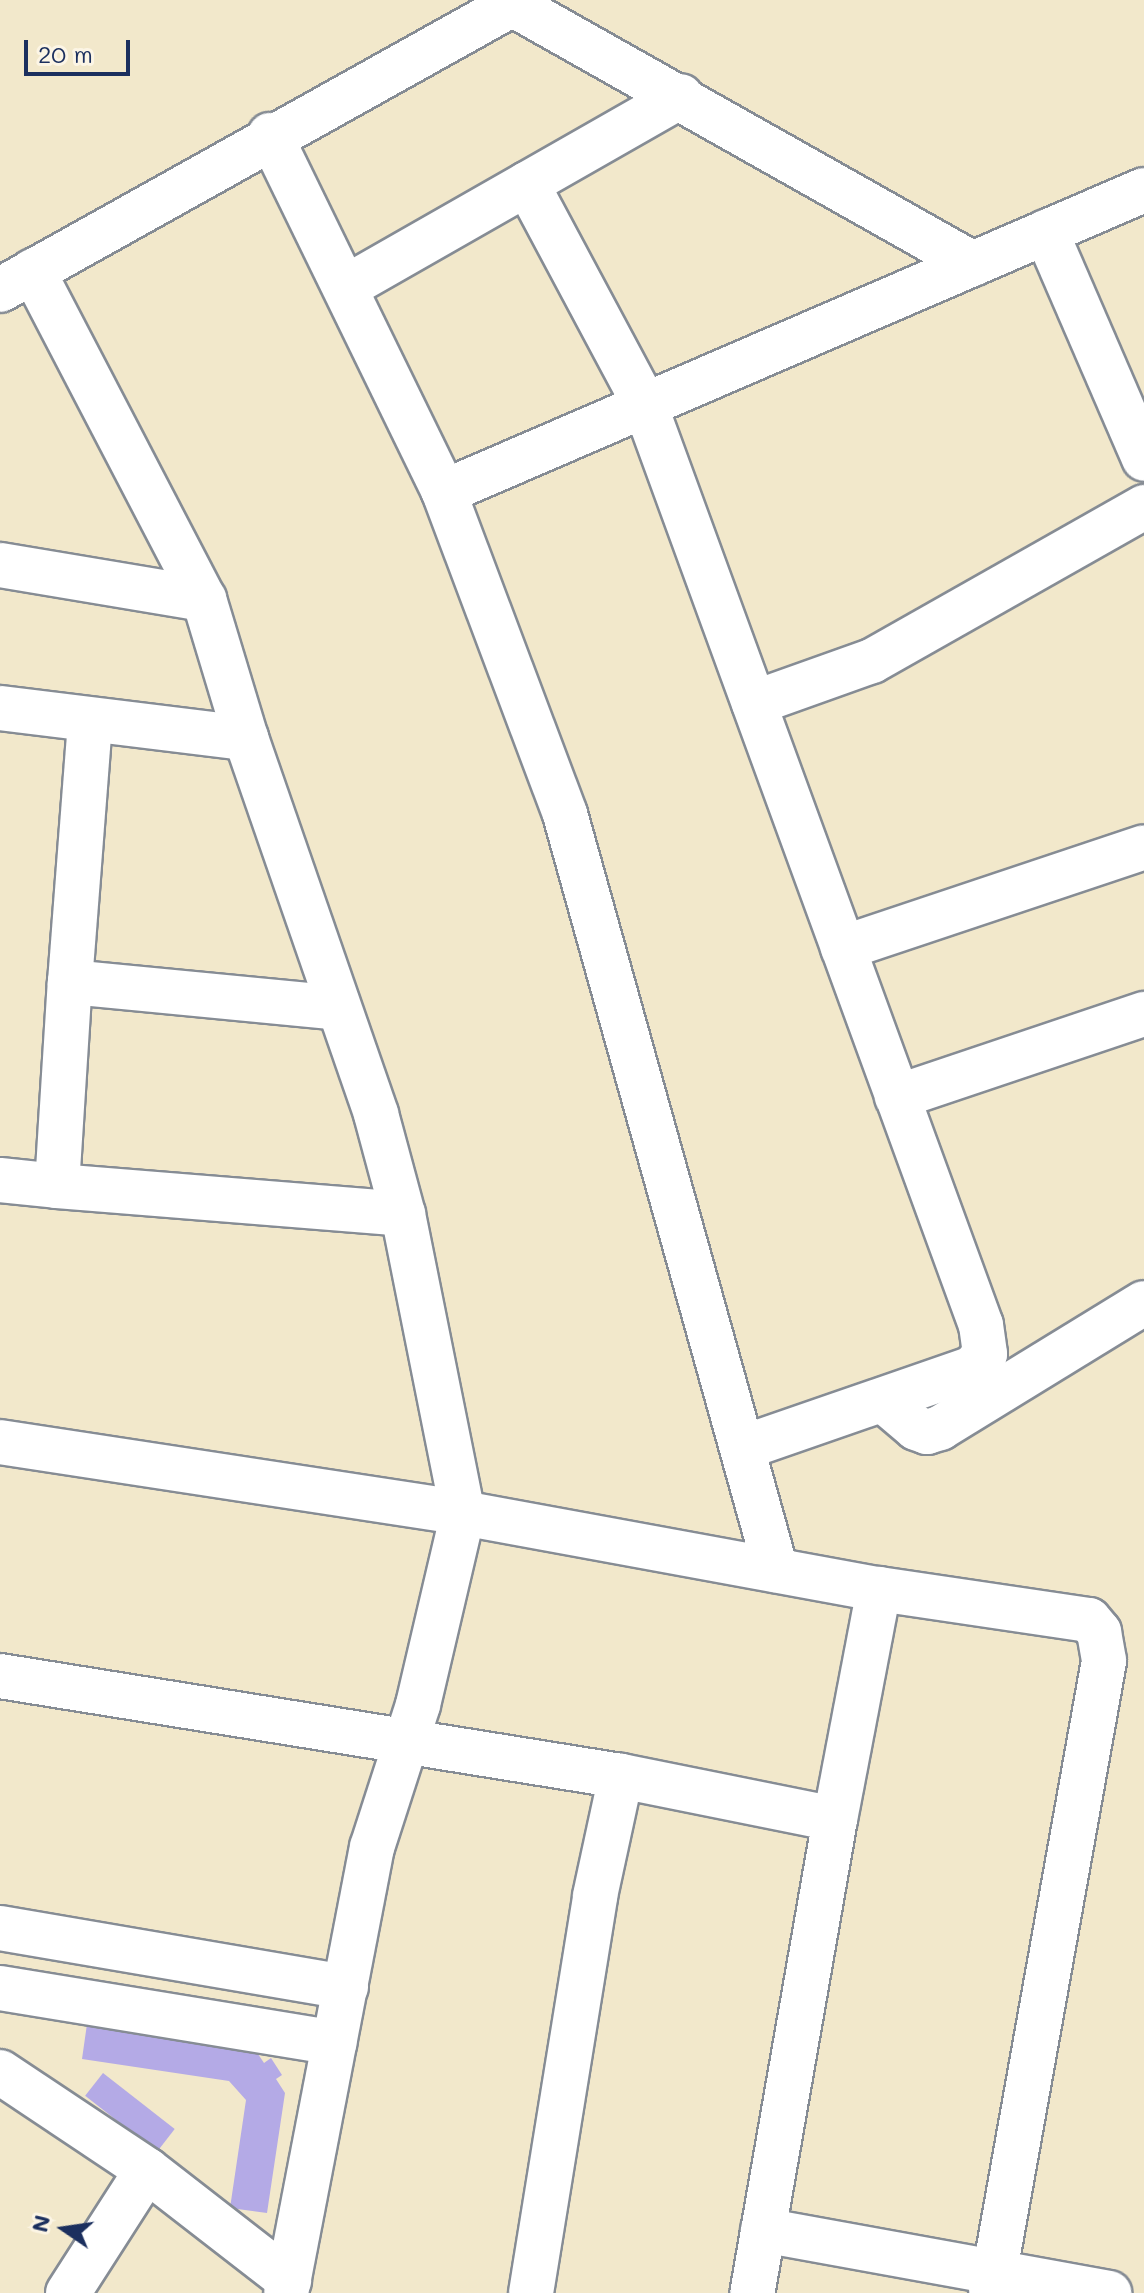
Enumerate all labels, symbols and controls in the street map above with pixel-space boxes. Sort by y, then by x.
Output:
scale bar [28,24,134,74]
text: 20 m [38,38,93,69]
north arrow [24,2189,104,2269]
text: N [24,2212,56,2235]

